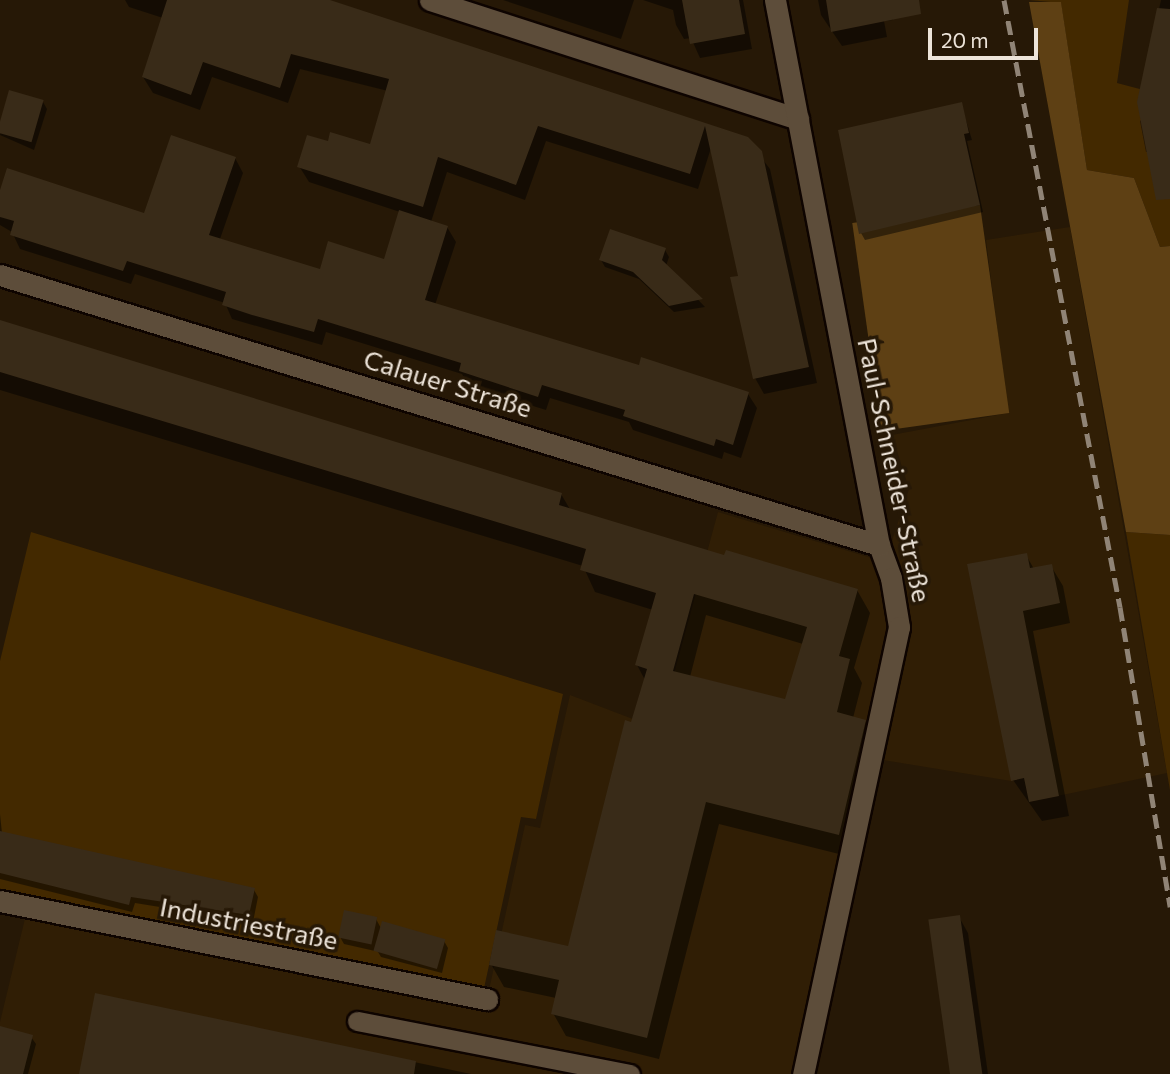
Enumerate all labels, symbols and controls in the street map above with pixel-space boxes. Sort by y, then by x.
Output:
scale bar [932,14,1042,58]
text: 20 m [941,27,989,52]
street label: Paul-Schneider-Straße [852,335,938,605]
street label: Calauer Straße [360,343,536,423]
street label: Industriestraße [157,890,341,956]

